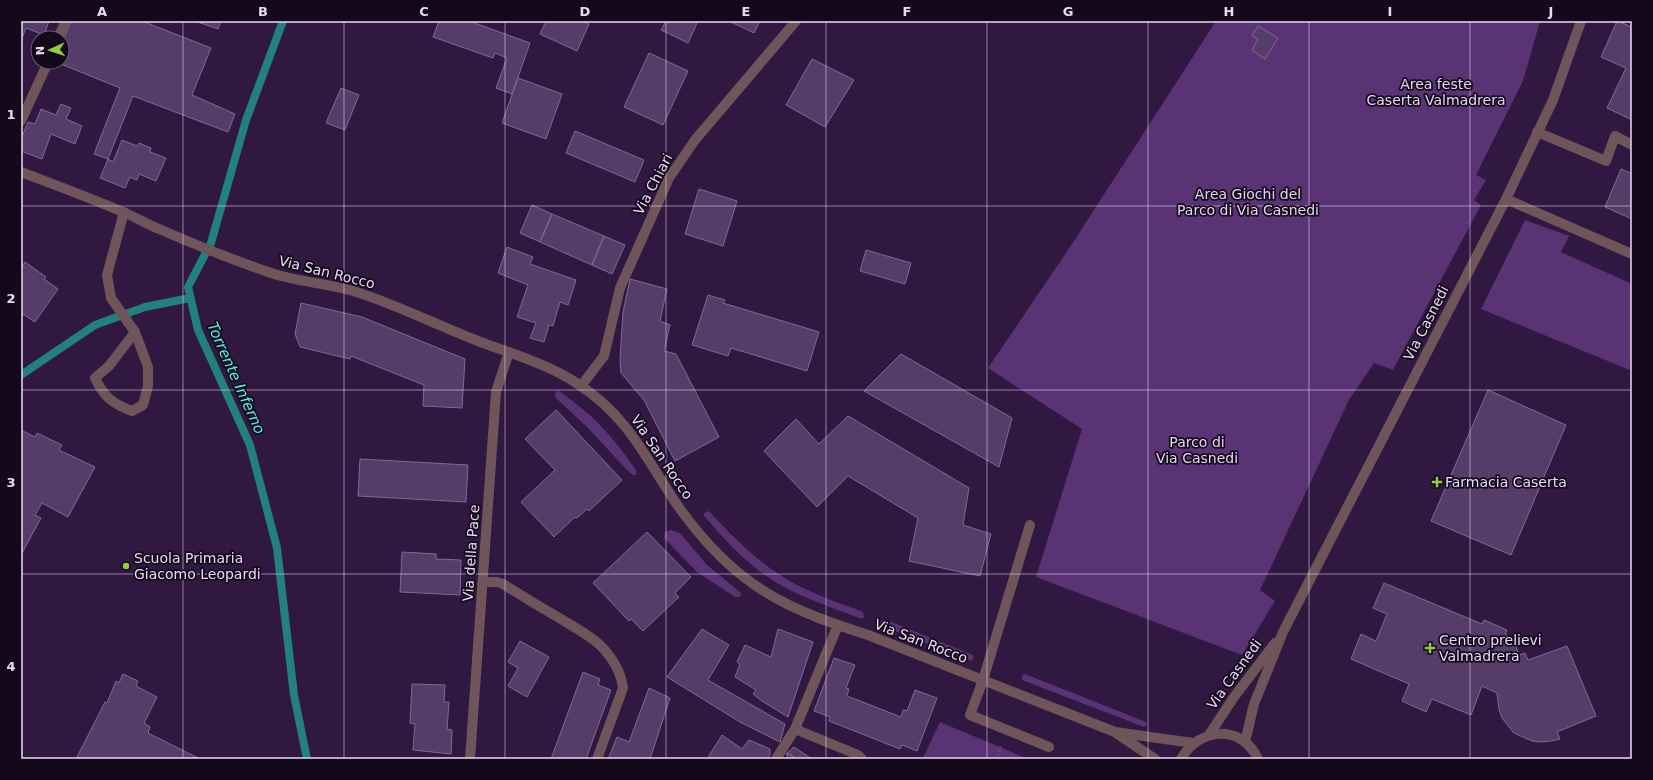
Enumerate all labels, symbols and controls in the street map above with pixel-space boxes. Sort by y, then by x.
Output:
text: A [97,4,107,19]
text: B [258,4,268,19]
text: C [419,4,429,19]
text: D [580,4,591,19]
text: E [742,4,750,19]
text: F [903,4,911,19]
text: G [1063,4,1073,19]
text: H [1224,4,1234,19]
text: I [1388,4,1392,19]
text: J [1548,4,1553,19]
north arrow [30,30,70,70]
text: N [34,46,47,55]
park label: Area feste Caserta Valmadrera [1367,76,1506,108]
text: 1 [6,107,16,122]
street label: Via Chiari [630,151,676,217]
park label: Area Giochi del Parco di Via Casnedi [1177,186,1319,218]
street label: Via San Rocco [277,252,377,292]
street label: Via Casnedi [1400,283,1452,363]
text: 2 [6,291,16,306]
water label: Torrente Inferno [203,319,269,437]
street label: Via San Rocco [628,412,696,502]
park label: Parco di Via Casnedi [1156,434,1238,466]
place label: Farmacia Caserta [1445,474,1567,490]
text: 3 [6,475,16,490]
marker: Farmacia Caserta [1432,477,1442,487]
street label: Via della Pace [460,504,482,602]
place label: Scuola Primaria Giacomo Leopardi [134,550,261,582]
marker: Scuola Primaria Giacomo Leopardi [121,561,131,571]
street label: Via San Rocco [872,616,970,666]
place label: Centro prelievi Valmadrera [1439,632,1542,664]
street label: Via Casnedi [1203,636,1265,712]
marker: Centro prelievi Valmadrera [1424,642,1436,654]
text: 4 [6,659,16,674]

